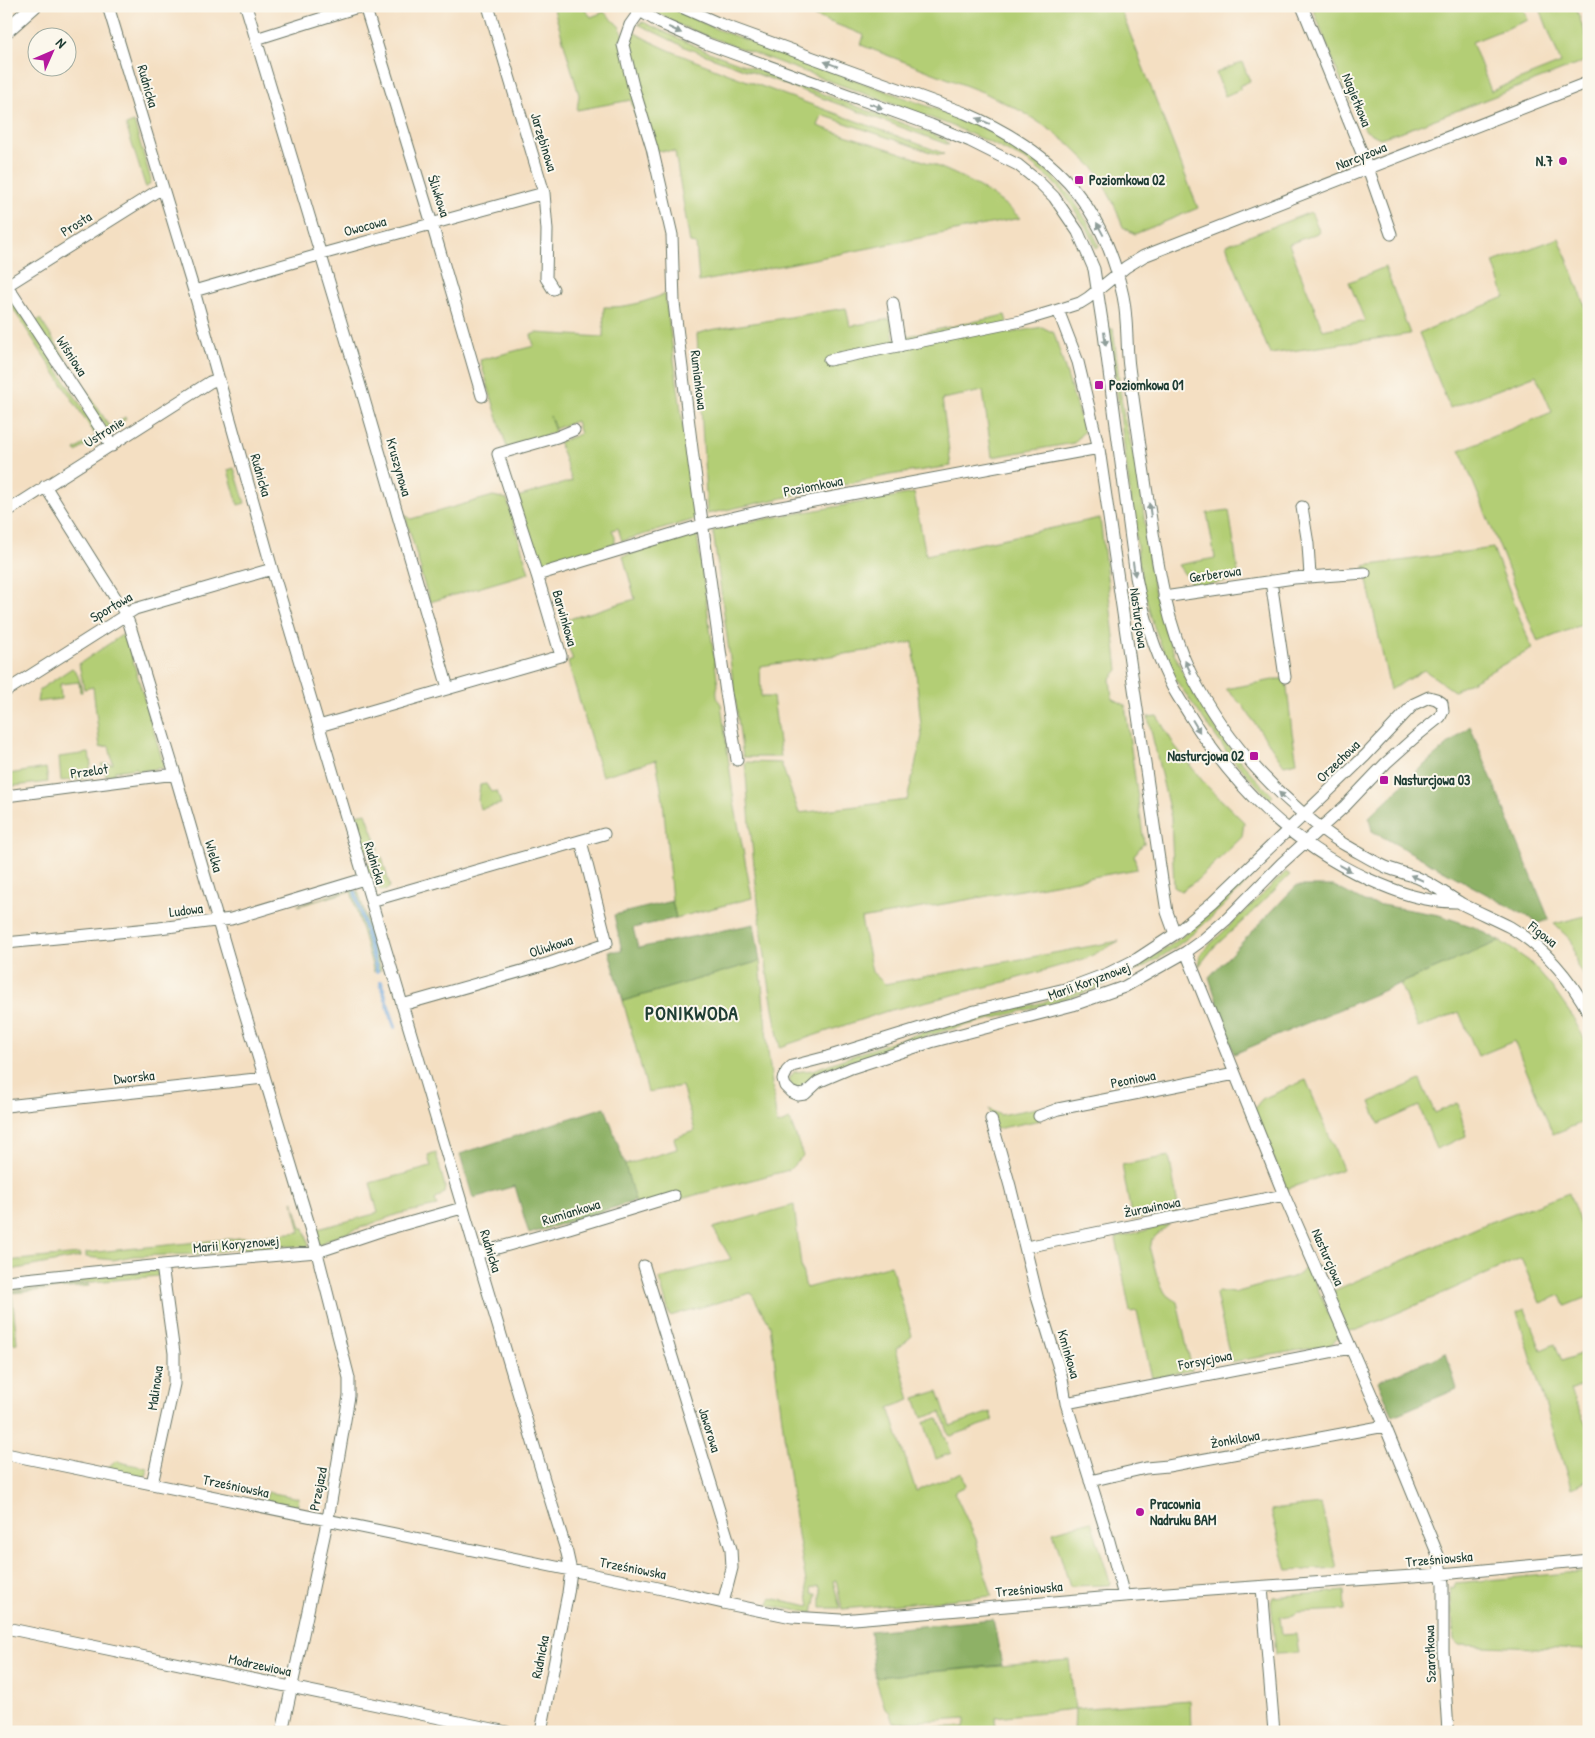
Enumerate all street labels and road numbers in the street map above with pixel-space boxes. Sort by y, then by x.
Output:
street label: Rudnicka [133,62,164,110]
street label: Nagietkowa [1337,70,1377,130]
street label: Jarzębinowa [527,110,563,174]
street label: Narcyzowa [1333,137,1390,175]
street label: Śliwkowa [424,172,455,220]
street label: Prosta [57,206,95,241]
street label: Owocowa [342,211,389,240]
street label: Wiśniowa [52,332,93,380]
street label: Rumiankowa [686,349,713,411]
street label: Ustronie [80,412,128,451]
street label: Kruszynowa [381,436,417,499]
street label: Rudnicka [246,451,277,499]
street label: Poziomkowa [782,470,845,501]
street label: Gerberowa [1188,560,1243,587]
street label: Sportowa [86,587,136,627]
street label: Nasturcjowa [1125,587,1153,650]
street label: Barwinkowa [548,588,583,649]
street label: Orzechowa [1312,735,1364,786]
street label: Przelot [69,758,109,783]
street label: Wielka [201,838,228,875]
street label: Rudnicka [360,839,391,887]
street label: Ludowa [168,898,204,921]
street label: Figowa [1523,916,1562,952]
street label: Oliwkowa [527,929,575,961]
street label: Marii Koryznowej [1045,957,1133,1005]
street label: Dworska [113,1065,156,1088]
street label: Peoniowa [1109,1065,1157,1092]
street label: Żurawinowa [1122,1192,1182,1221]
street label: Rumiankowa [539,1194,603,1229]
street label: Nasturcjowa [1307,1225,1350,1289]
street label: Rudnicka [476,1227,507,1275]
street label: Marii Koryznowej [192,1230,280,1258]
street label: Kminkowa [1053,1327,1086,1381]
street label: Forsycjowa [1176,1345,1234,1375]
street label: Malinowa [142,1364,167,1411]
street label: Jaworowa [695,1405,726,1455]
street label: Żonkilowa [1209,1425,1261,1452]
street label: Przejazd [304,1465,332,1512]
street label: Trześniowska [201,1469,271,1502]
street label: Trześniowska [1405,1546,1474,1571]
street label: Trześniowska [598,1552,668,1583]
street label: Trześniowska [995,1576,1064,1601]
street label: Szarotkowa [1419,1625,1440,1683]
street label: Rudnicka [526,1633,553,1680]
street label: Modrzewiowa [227,1649,294,1681]

